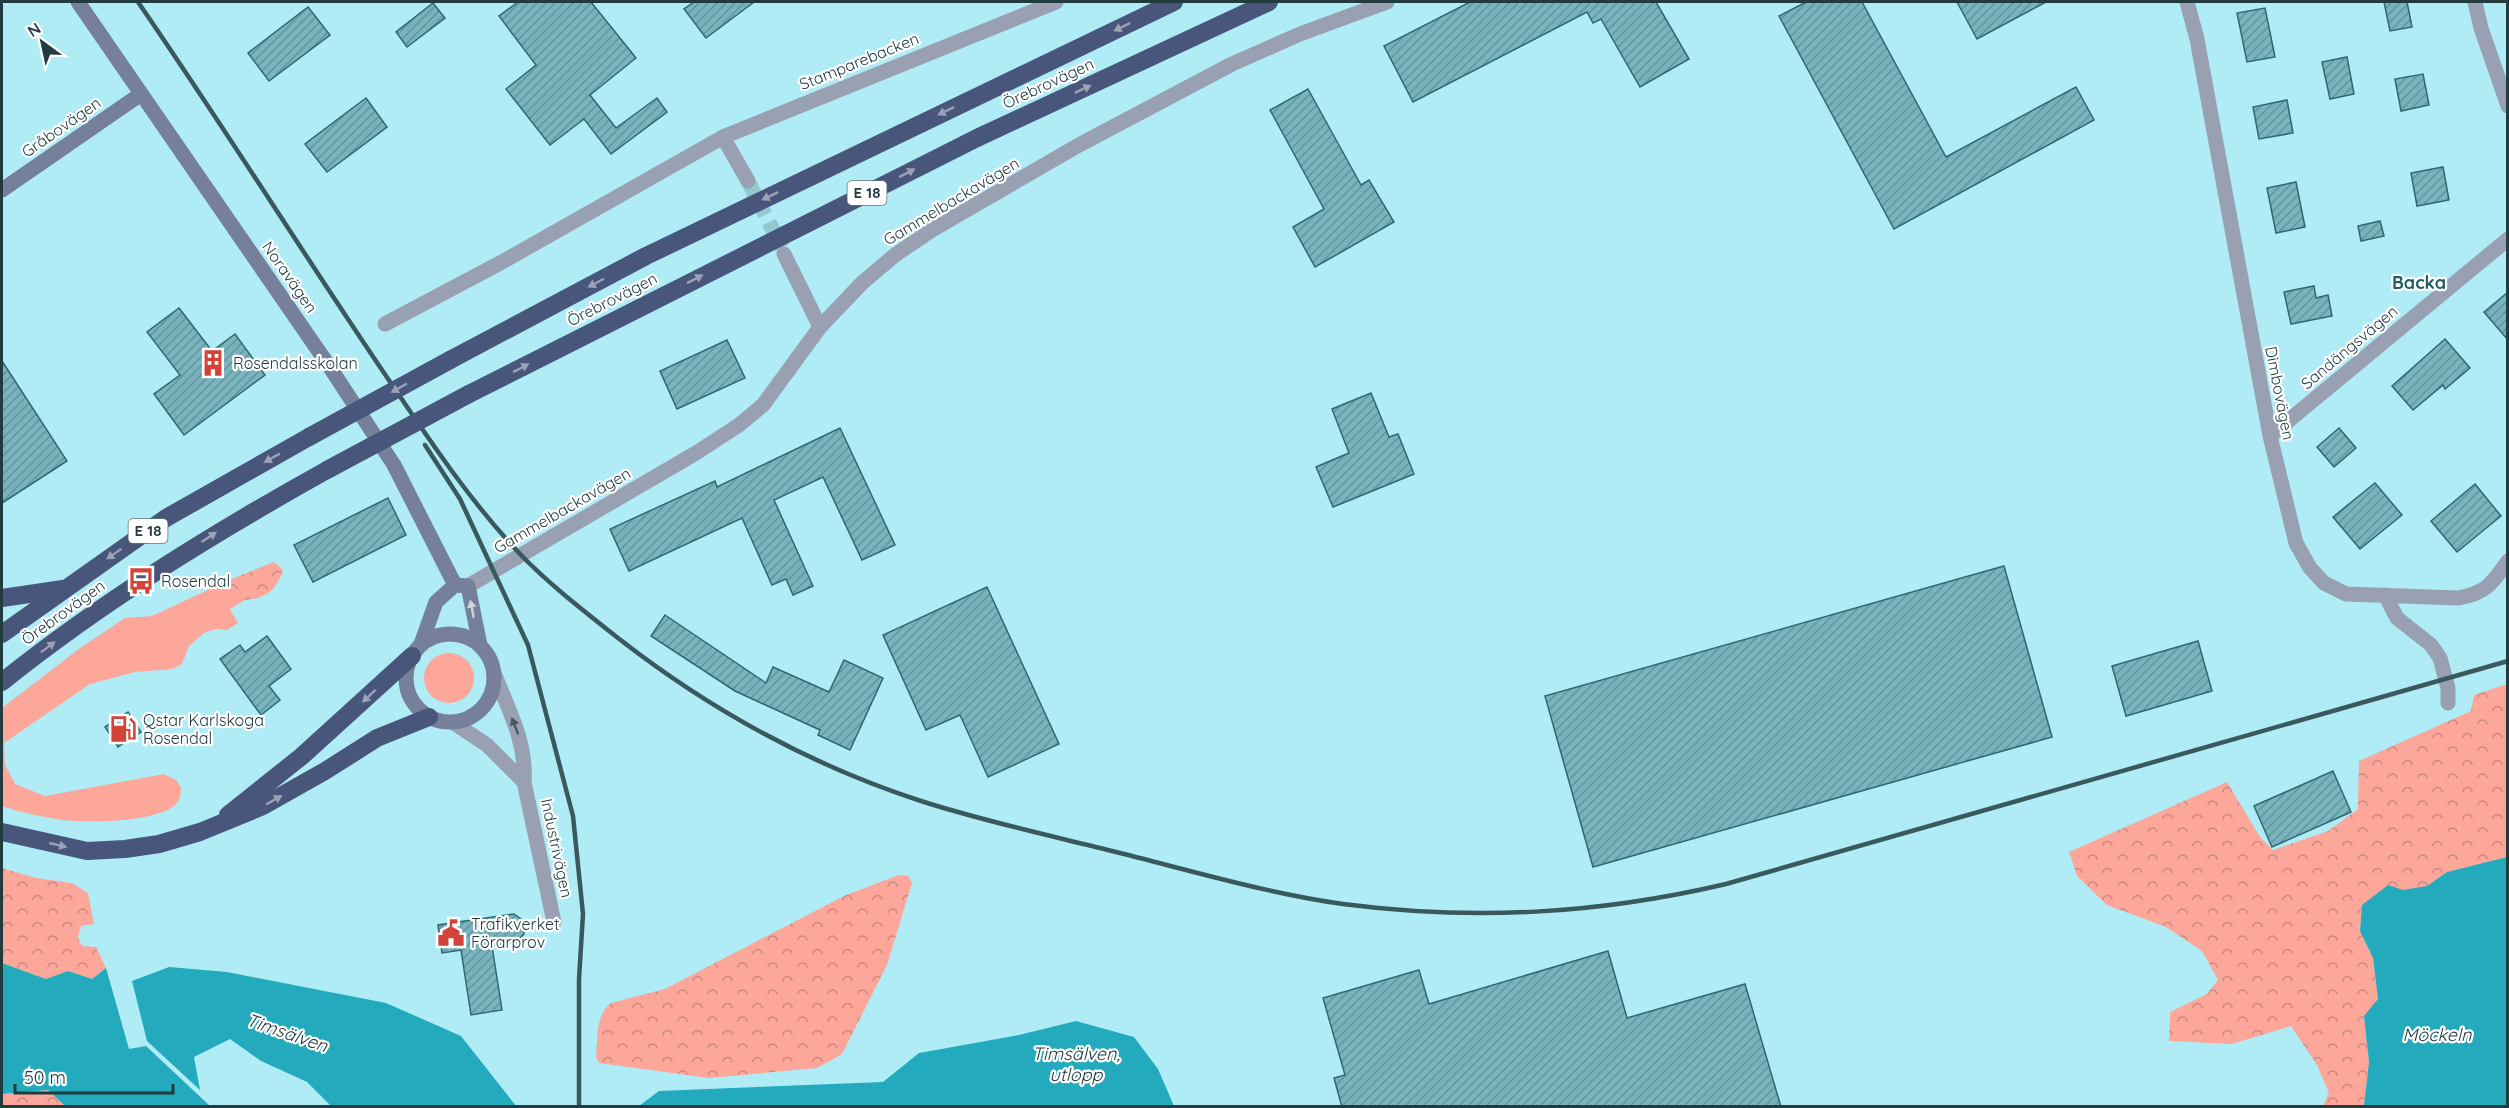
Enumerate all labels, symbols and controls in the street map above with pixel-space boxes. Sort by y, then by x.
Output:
north arrow [12,12,72,72]
text: N [23,18,44,41]
one-way arrow [1113,22,1130,31]
street label: Stamparebacken [796,28,922,94]
street label: Örebrovägen [999,53,1097,113]
one-way arrow [1074,84,1091,93]
street label: Gråbovägen [18,92,104,162]
one-way arrow [937,107,954,116]
street label: Gammelbackavägen [880,153,1022,249]
one-way arrow [898,169,916,179]
road number: E 18 [848,181,886,205]
one-way arrow [762,192,779,201]
street label: Noravägen [258,237,322,317]
street label: Örebrovägen [564,268,660,330]
district label: Backa [2392,271,2446,294]
one-way arrow [686,275,704,285]
one-way arrow [587,278,604,288]
street label: Sandängsvägen [2297,301,2401,393]
street label: Dimbovägen [2261,345,2299,441]
building icon: Rosendalsskolan [198,348,228,378]
place label: Rosendalsskolan [233,353,358,373]
one-way arrow [512,363,530,373]
one-way arrow [390,383,407,393]
one-way arrow [263,453,280,463]
street label: Gammelbackavägen [490,463,634,557]
road number: E 18 [128,519,168,543]
one-way arrow [201,532,218,543]
one-way arrow [106,548,122,560]
bus stop icon: Rosendal [126,566,156,596]
place label: Rosendal [161,571,230,591]
street label: Örebrovägen [17,575,109,649]
one-way arrow [467,600,476,619]
one-way arrow [40,641,55,653]
one-way arrow [361,689,376,703]
place label: Qstar Karlskoga Rosendal [143,710,264,748]
fuel station icon: Qstar Karlskoga Rosendal [108,714,138,744]
one-way arrow [510,717,520,735]
one-way arrow [266,795,283,805]
street label: Industrivägen [537,797,577,899]
one-way arrow [49,840,68,850]
place label: Trafikverket Förarprov [471,914,559,952]
public building icon: Trafikverket Förarprov [436,918,466,948]
water label: Timsälven [244,1008,331,1057]
water label: Möckeln [2402,1023,2472,1046]
water label: Timsälven, utlopp [1032,1042,1120,1086]
scale bar [15,1057,172,1095]
text: 50 m [24,1066,66,1089]

